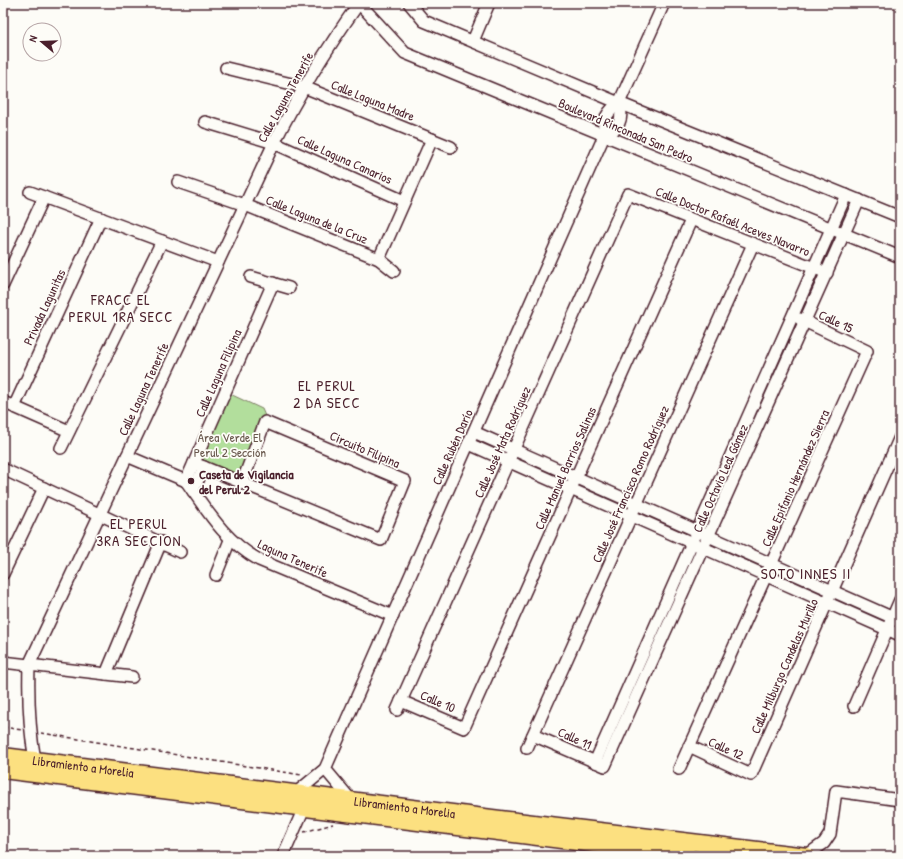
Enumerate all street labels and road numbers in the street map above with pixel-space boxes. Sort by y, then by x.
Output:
street label: Calle Laguna Tenerife [253,48,317,146]
street label: Calle Laguna Madre [328,75,418,125]
street label: Boulevard Rinconada San Pedro [556,93,696,167]
street label: Calle Laguna Canarios [295,130,395,188]
street label: Calle Doctor Rafaél Aceves Navarro [653,182,813,260]
street label: Calle Laguna de la Cruz [263,190,371,248]
street label: Privada Lagunitas [19,266,69,348]
street label: Calle 15 [816,305,857,337]
street label: Calle Laguna Filipina [191,326,245,420]
street label: Calle Laguna Tenerife [114,339,172,439]
street label: Calle José Mata Rodríguez [469,383,535,501]
street label: Calle José Francisco Romo Rodríguez [587,402,673,565]
street label: Calle Manuel Barrios Salinas [530,404,600,532]
street label: Calle Rubén Darío [427,406,477,488]
street label: Calle Epifanio Hernández Sierra [757,407,833,549]
street label: Calle Octavio Leal Gómez [688,421,752,535]
street label: Circuito Filipina [327,426,403,472]
street label: Laguna Tenerife [255,535,331,581]
street label: Calle Milburgo Candelas Murillo [746,596,822,736]
street label: Calle 10 [418,686,458,716]
street label: Calle 11 [555,723,595,754]
street label: Calle 12 [706,732,746,764]
street label: Libramiento a Morelia [32,751,135,782]
street label: Libramiento a Morelia [353,792,456,822]

